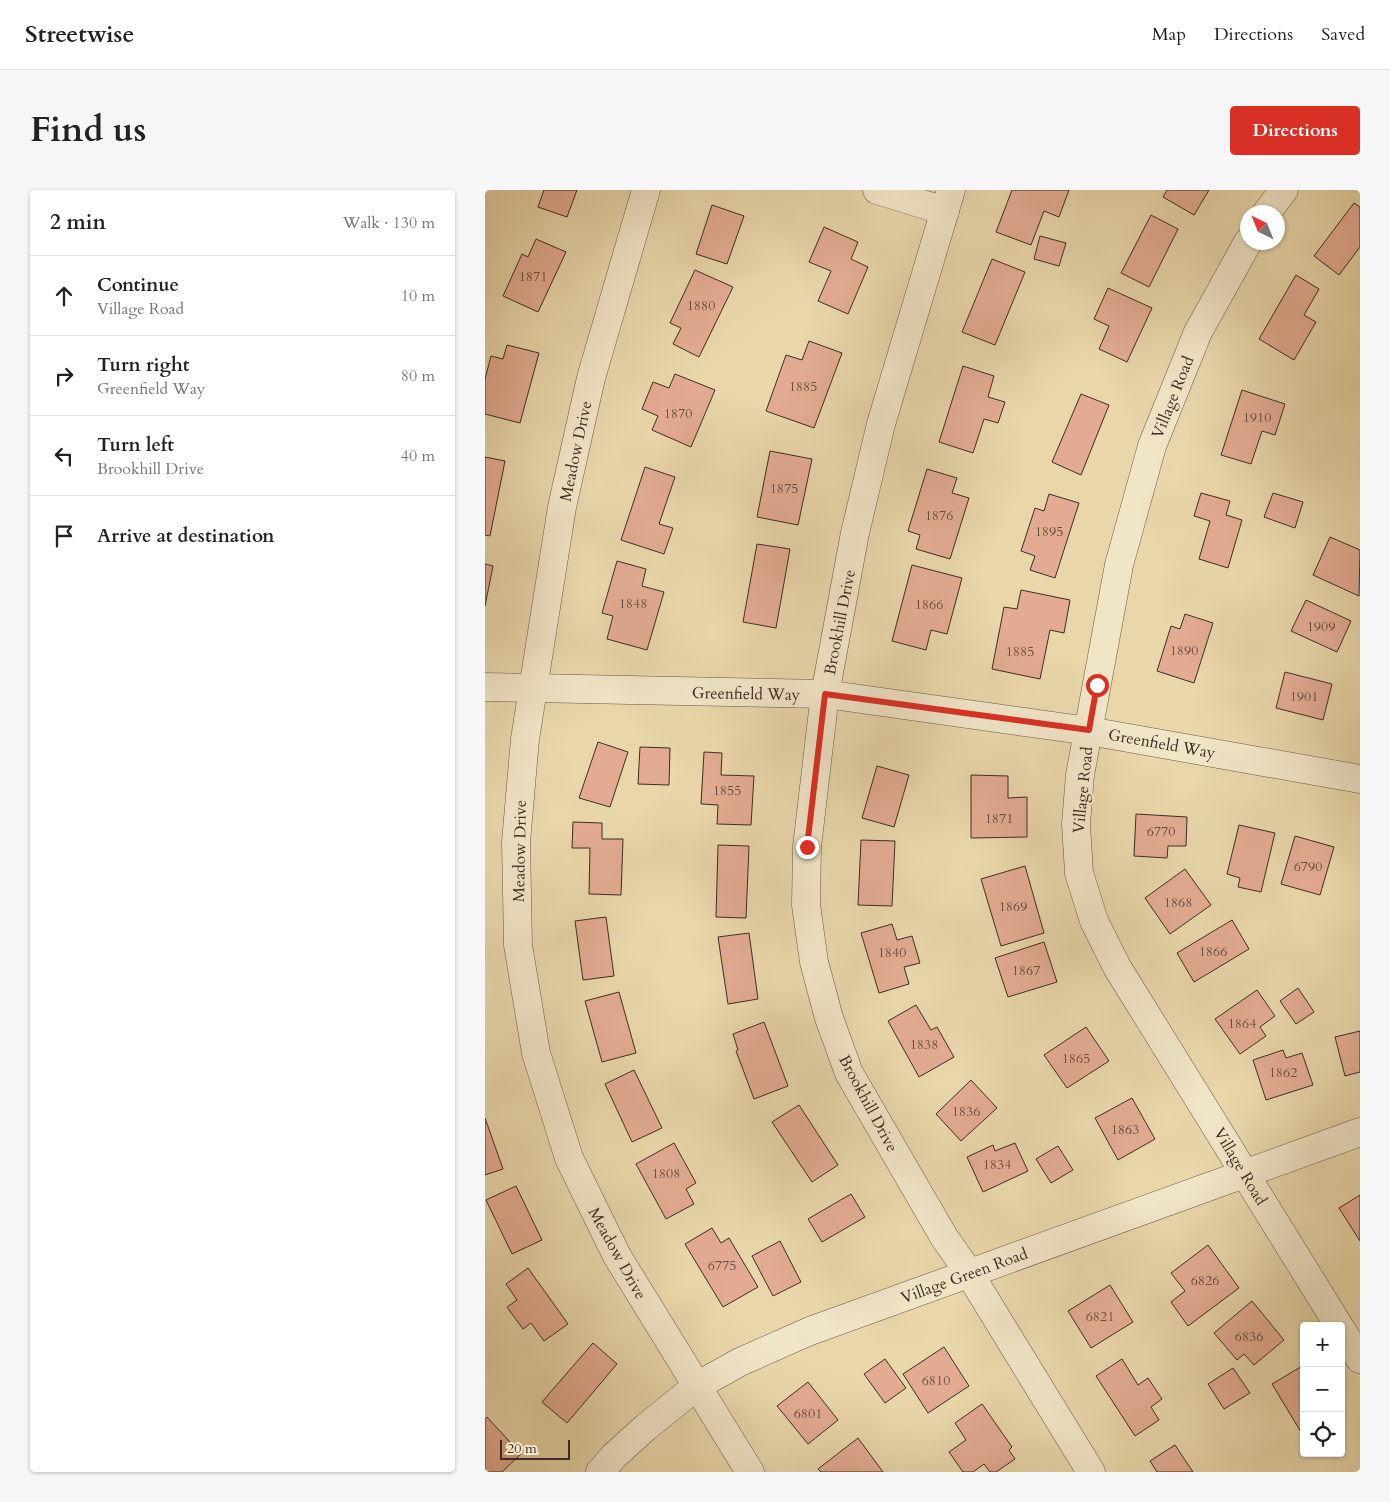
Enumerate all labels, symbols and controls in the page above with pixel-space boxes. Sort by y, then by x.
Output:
text: Streetwise [25,18,134,51]
text: Map [1152,22,1186,47]
text: Directions [1214,22,1293,47]
text: Saved [1321,22,1365,47]
text: Find us [30,106,146,154]
button: Directions [1230,106,1360,155]
north arrow [1240,205,1285,250]
text: 2 min [50,208,106,237]
text: Walk · 130 m [343,212,435,234]
house number: 1871 [519,267,547,286]
text: Continue [97,272,179,298]
icon: ahead [50,282,78,310]
text: 10 m [401,285,435,307]
house number: 1880 [687,296,715,315]
text: Village Road [97,298,184,320]
text: Turn right [97,352,189,378]
street label: Village Road [1146,352,1200,442]
icon: right [50,362,78,390]
text: 80 m [401,365,435,387]
house number: 1885 [789,377,817,396]
text: Greenfield Way [97,378,205,400]
street label: Meadow Drive [555,399,597,503]
house number: 1870 [664,404,692,423]
house number: 1910 [1243,408,1271,427]
text: Turn left [97,432,174,458]
icon: left [50,442,78,470]
text: 40 m [401,445,435,467]
text: Brookhill Drive [97,458,204,480]
house number: 1875 [770,479,798,498]
house number: 1876 [925,506,953,525]
icon: arrive [50,522,78,550]
house number: 1895 [1035,522,1063,541]
text: Arrive at destination [97,523,274,549]
street label: Brookhill Drive [819,568,861,677]
house number: 1848 [619,594,647,613]
house number: 1866 [915,595,943,614]
house number: 1909 [1307,617,1335,636]
house number: 1890 [1170,641,1198,660]
house number: 1885 [1006,642,1034,661]
route start [1086,674,1109,697]
street label: Greenfield Way [692,682,801,706]
house number: 1901 [1290,687,1318,706]
street label: Greenfield Way [1107,724,1218,764]
street label: Village Road [1068,745,1099,835]
house number: 1855 [713,781,741,800]
street label: Meadow Drive [508,800,532,902]
house number: 1871 [985,809,1013,828]
house number: 6770 [1147,822,1175,841]
route end [796,836,819,859]
house number: 6790 [1294,857,1322,876]
house number: 1868 [1164,893,1192,912]
house number: 1869 [999,897,1027,916]
house number: 1866 [1199,942,1227,961]
house number: 1840 [878,943,906,962]
house number: 1867 [1012,961,1040,980]
house number: 1864 [1228,1014,1256,1033]
house number: 1838 [910,1035,938,1054]
house number: 1865 [1062,1049,1090,1068]
street label: Brookhill Drive [833,1051,903,1156]
house number: 1862 [1269,1063,1297,1082]
house number: 1836 [952,1102,980,1121]
house number: 1863 [1111,1120,1139,1139]
street label: Village Road [1208,1124,1272,1210]
house number: 1834 [983,1155,1011,1174]
house number: 1808 [652,1164,680,1183]
street label: Meadow Drive [583,1203,652,1304]
street label: Village Green Road [898,1243,1031,1309]
house number: 6775 [708,1256,736,1275]
house number: 6826 [1191,1271,1219,1290]
house number: 6821 [1086,1307,1114,1326]
map controls [1300,1322,1345,1457]
button: + [1300,1322,1345,1367]
house number: 6836 [1235,1327,1263,1346]
button: − [1300,1367,1345,1412]
house number: 6810 [922,1371,950,1390]
house number: 6801 [794,1404,822,1423]
button: locate [1300,1412,1345,1457]
scale bar [500,1437,570,1460]
text: 20 m [507,1439,537,1458]

